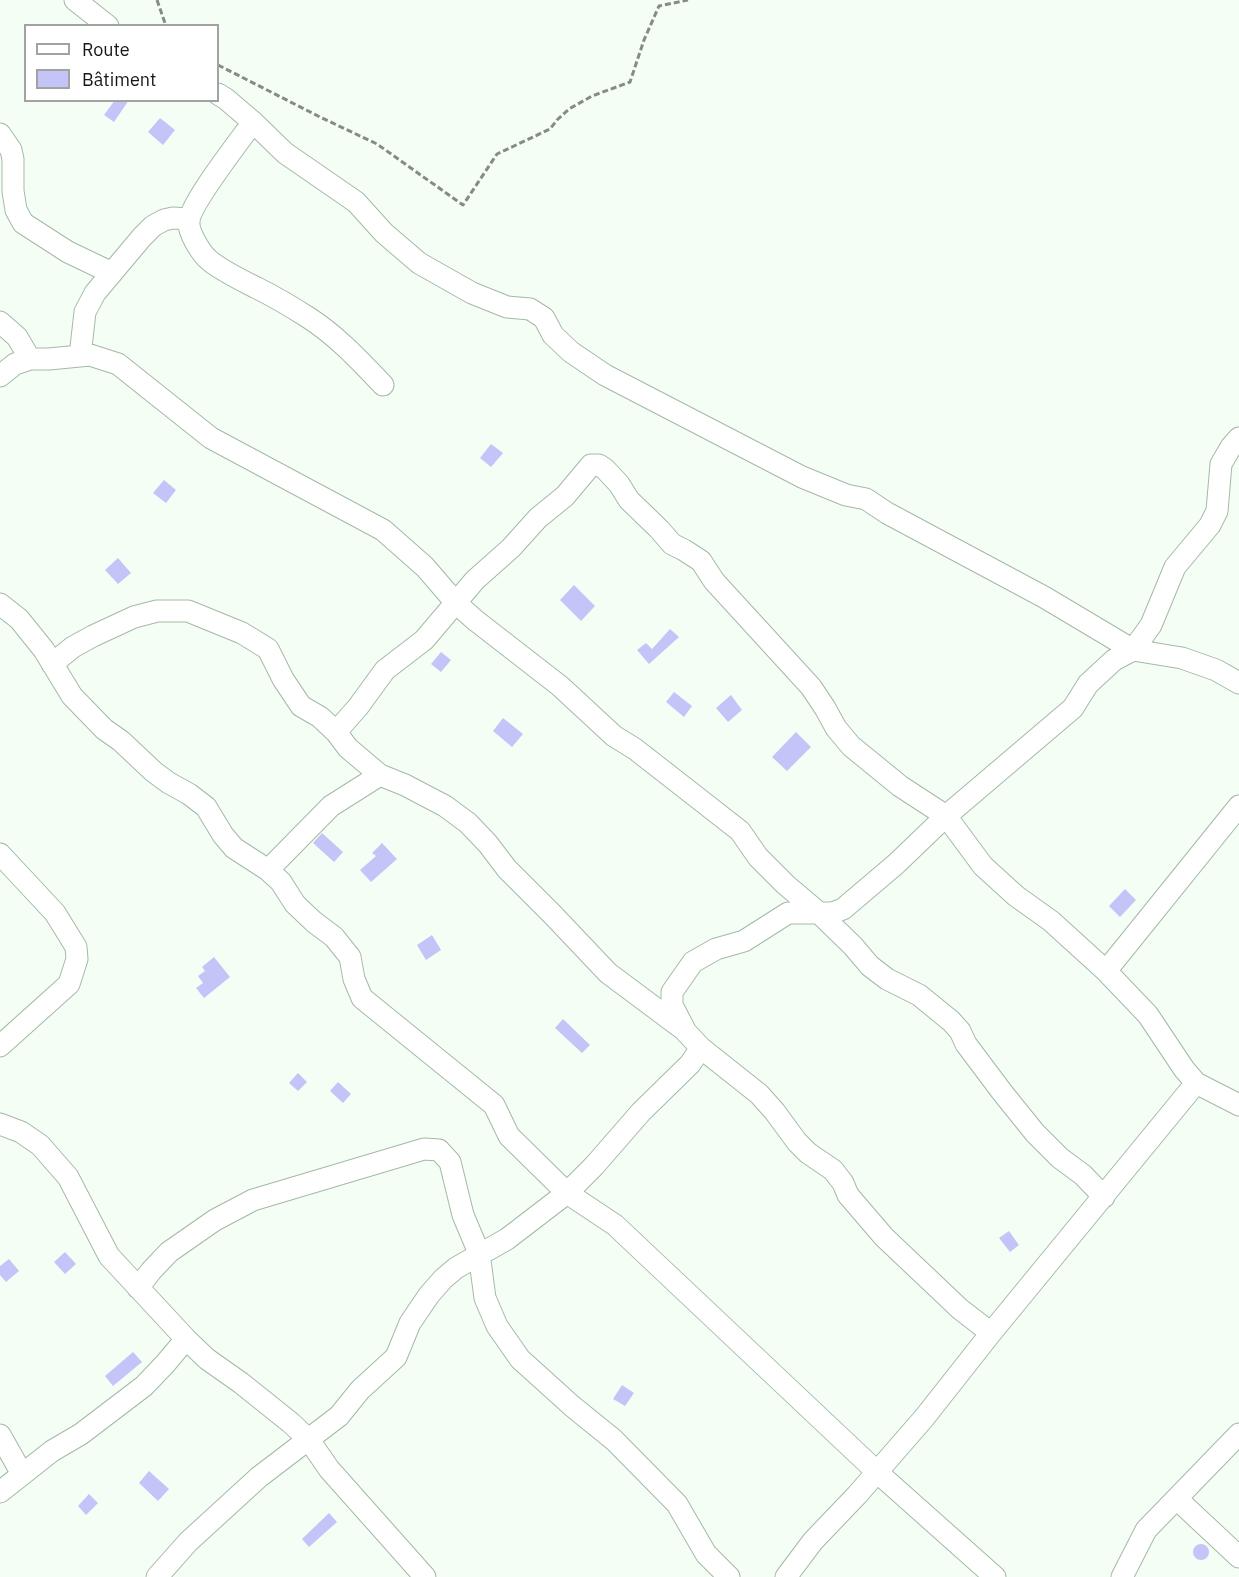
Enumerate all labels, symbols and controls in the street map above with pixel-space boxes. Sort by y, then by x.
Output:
legend [24,24,219,102]
text: Route [82,38,130,61]
text: Bâtiment [82,68,156,91]

